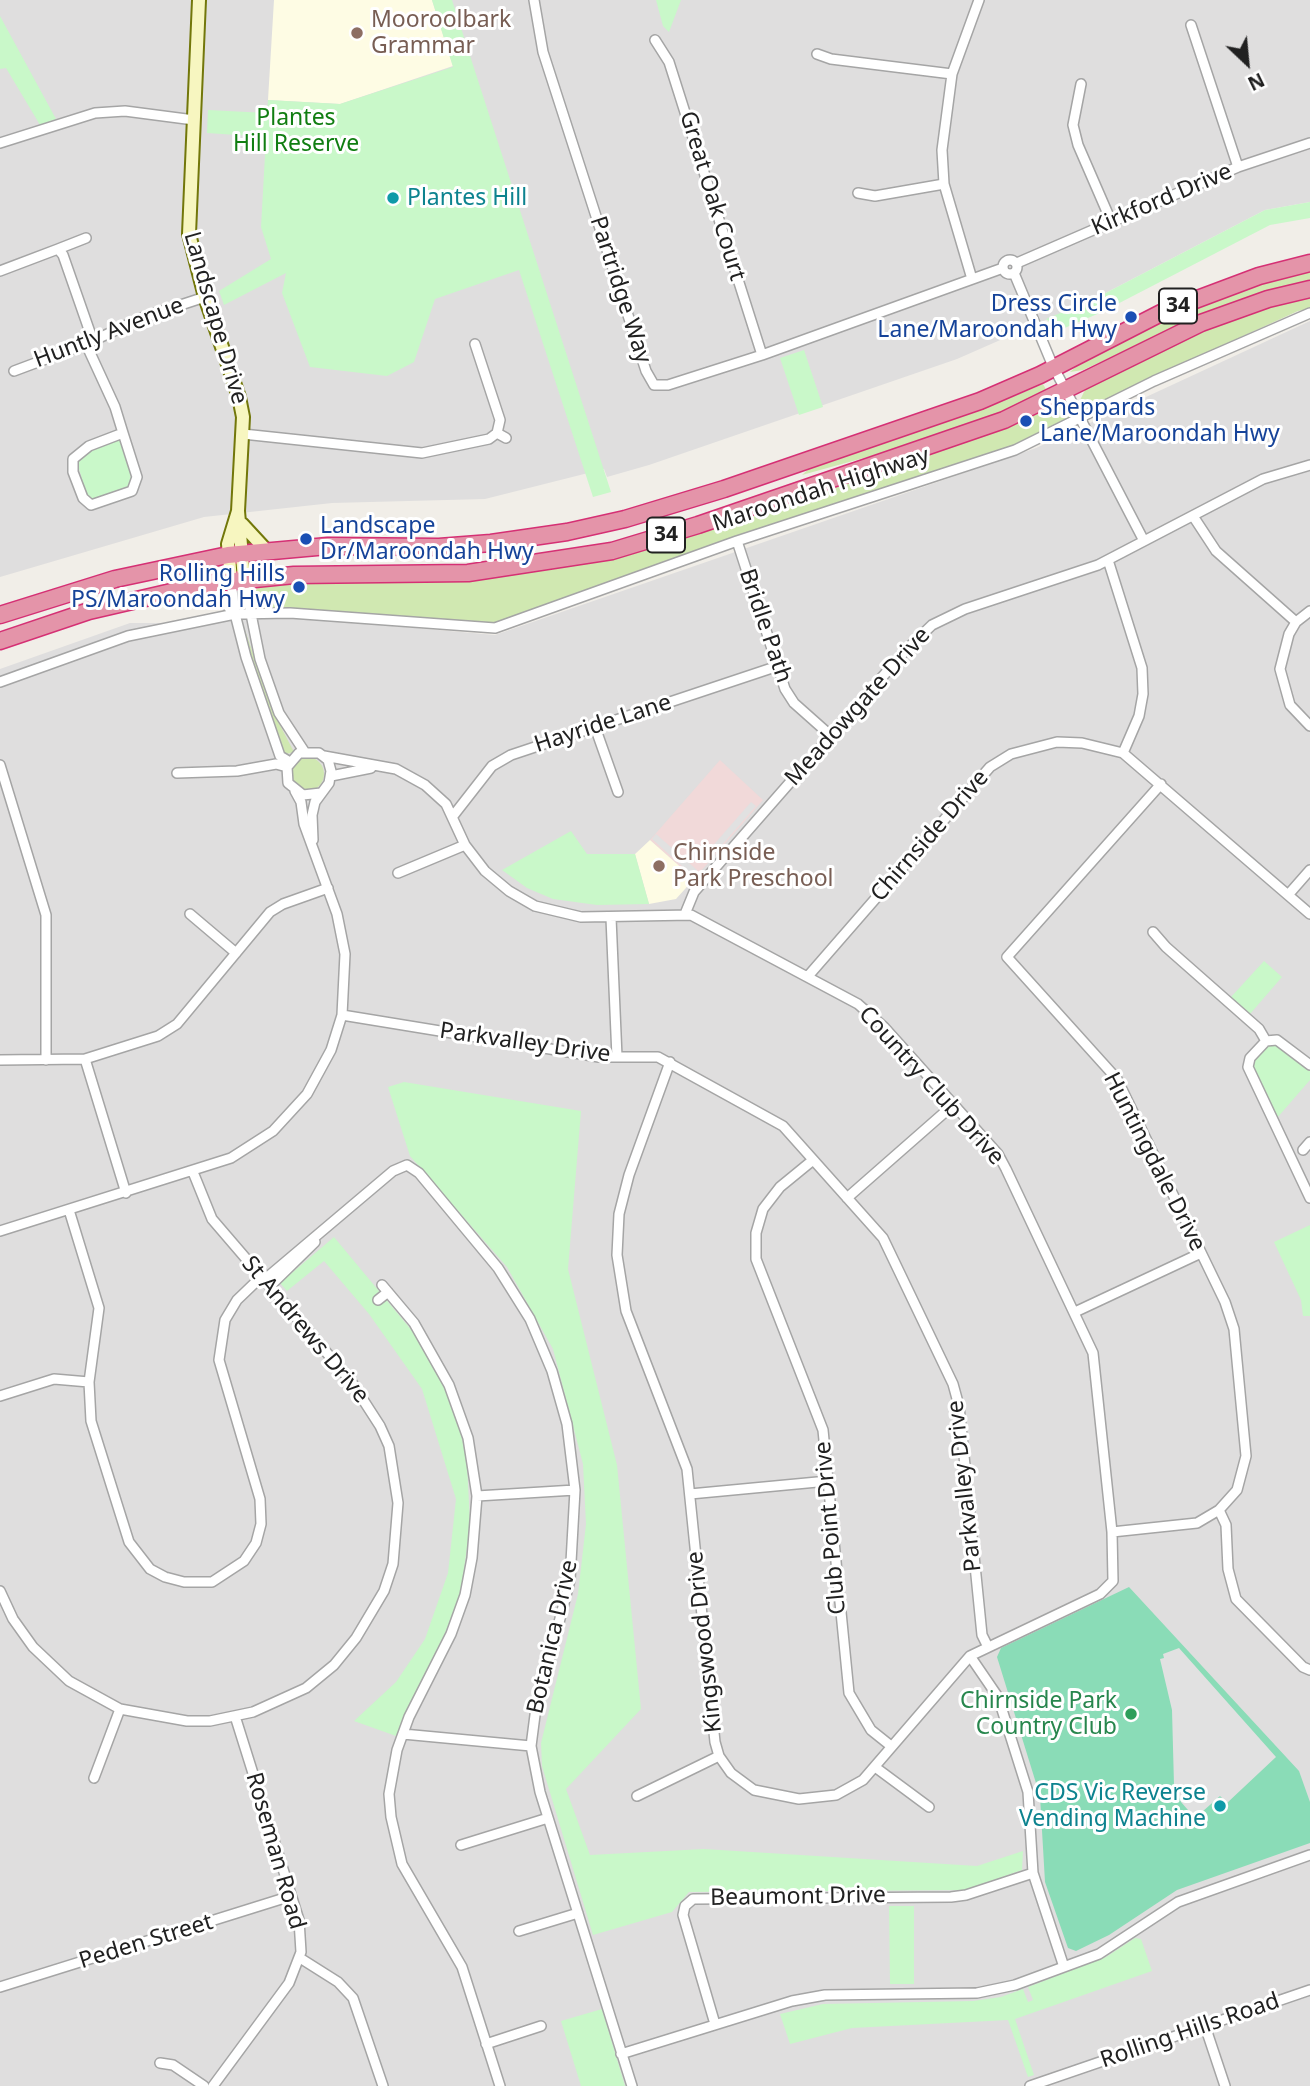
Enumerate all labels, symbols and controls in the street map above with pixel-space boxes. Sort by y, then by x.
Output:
place label: Mooroolbark Grammar [371,6,511,60]
marker: Mooroolbark Grammar [349,25,365,41]
north arrow [1212,28,1282,98]
text: N [1244,67,1269,97]
park label: Plantes Hill Reserve [233,104,359,158]
street label: Great Oak Court [673,108,751,284]
street label: Kirkford Drive [1088,158,1236,242]
place label: Plantes Hill [407,184,527,212]
marker: Plantes Hill [385,190,401,206]
street label: Partridge Way [583,213,657,367]
street label: Landscape Drive [177,229,253,407]
road number: 34 [1159,288,1197,324]
place label: Dress Circle Lane/Maroondah Hwy [877,290,1117,344]
street label: Huntly Avenue [30,292,188,374]
marker: Dress Circle Lane/Maroondah Hwy [1123,309,1139,325]
place label: Sheppards Lane/Maroondah Hwy [1040,394,1280,448]
marker: Sheppards Lane/Maroondah Hwy [1018,413,1034,429]
street label: Maroondah Highway [709,442,933,538]
place label: Landscape Dr/Maroondah Hwy [320,512,534,566]
road number: 34 [647,518,685,552]
marker: Landscape Dr/Maroondah Hwy [298,531,314,547]
place label: Rolling Hills PS/Maroondah Hwy [71,560,285,614]
street label: Bridle Path [733,565,797,687]
marker: Rolling Hills PS/Maroondah Hwy [291,579,307,595]
street label: Meadowgate Drive [780,622,936,792]
street label: Hayride Lane [531,689,675,759]
street label: Chirnside Drive [865,765,995,907]
place label: Chirnside Park Preschool [673,839,834,893]
marker: Chirnside Park Preschool [651,858,667,874]
street label: Country Club Drive [852,1001,1010,1171]
street label: Parkvalley Drive [438,1017,612,1069]
street label: Huntingdale Drive [1097,1068,1211,1256]
street label: St Andrews Drive [235,1251,375,1409]
street label: Parkvalley Drive [942,1399,988,1573]
street label: Club Point Drive [810,1440,852,1616]
street label: Kingswood Drive [682,1550,728,1734]
street label: Botanica Drive [522,1557,584,1717]
place label: Chirnside Park Country Club [960,1687,1117,1741]
marker: Chirnside Park Country Club [1123,1706,1139,1722]
street label: Roseman Road [239,1769,311,1933]
place label: CDS Vic Reverse Vending Machine [1019,1779,1206,1833]
marker: CDS Vic Reverse Vending Machine [1212,1798,1228,1814]
street label: Beaumont Drive [710,1882,886,1912]
street label: Peden Street [76,1909,216,1975]
street label: Rolling Hills Road [1097,1987,1283,2075]

